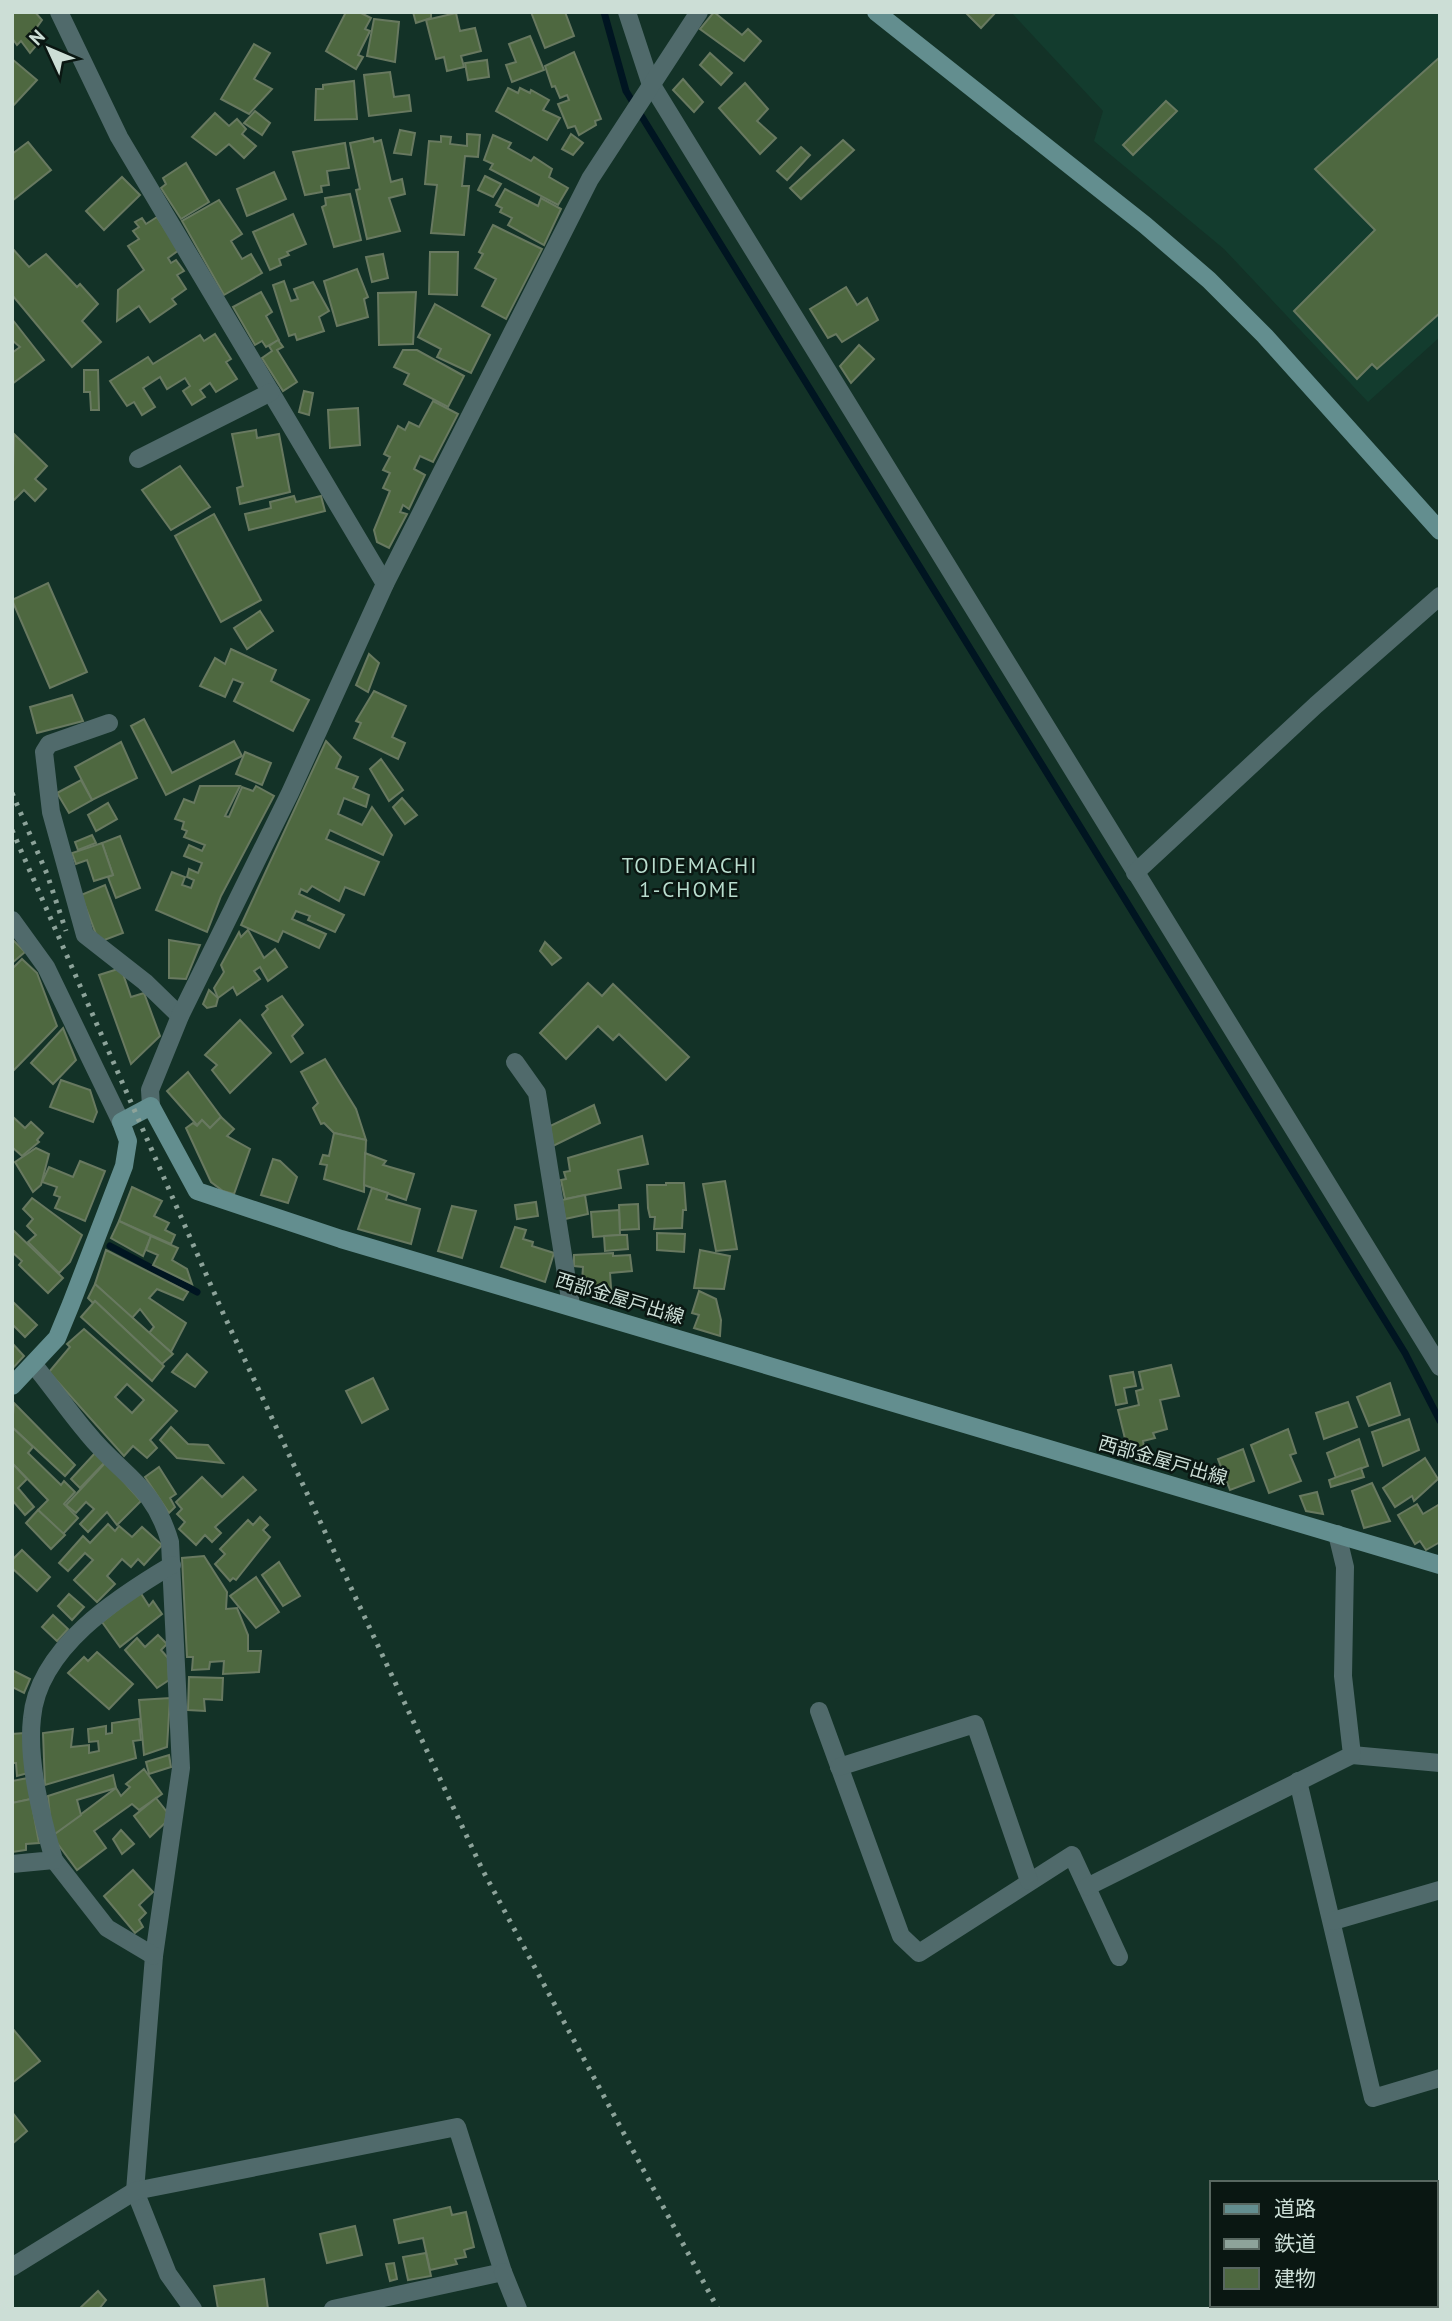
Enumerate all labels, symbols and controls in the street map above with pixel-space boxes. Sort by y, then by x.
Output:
north arrow [14,14,84,84]
text: N [24,24,50,50]
district label: TOIDEMACHI 1-CHOME [622,852,758,903]
street label: 西部金屋戸出線 [553,1267,687,1329]
street label: 西部金屋戸出線 [1096,1430,1230,1490]
legend [1210,2181,1438,2307]
text: 道路 [1274,2195,1316,2222]
text: 鉄道 [1274,2230,1316,2257]
text: 建物 [1274,2265,1316,2292]

